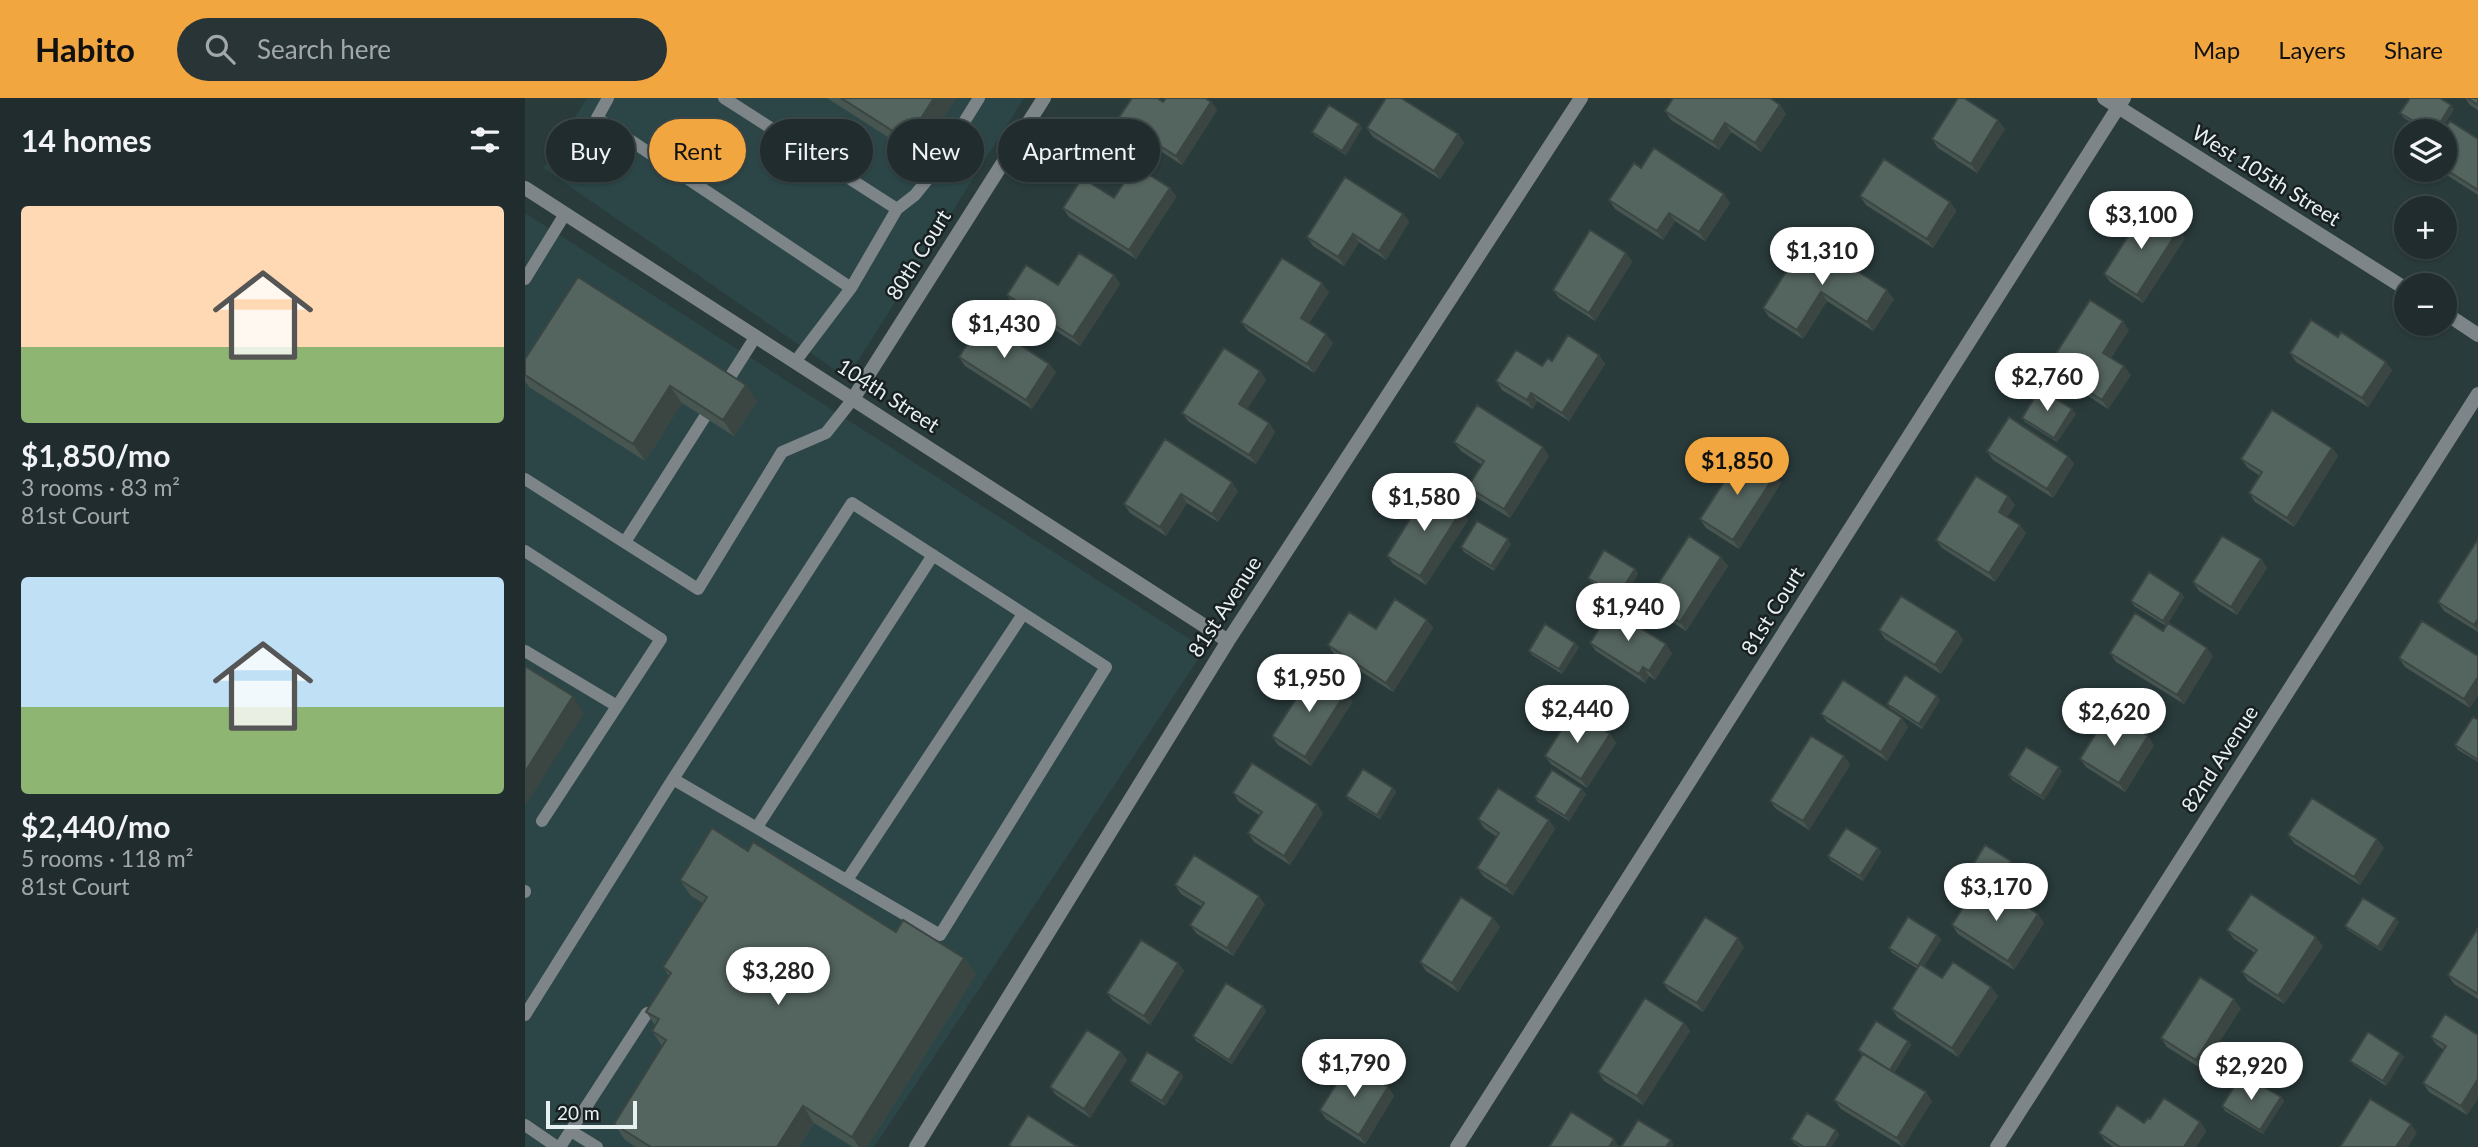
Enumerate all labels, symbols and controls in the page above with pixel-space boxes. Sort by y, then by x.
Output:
search box [177,18,667,81]
text: Habito [35,29,135,69]
icon: search [201,30,239,68]
text: Search here [257,33,391,65]
text: Map [2193,35,2240,64]
text: Layers [2278,35,2346,64]
text: Share [2384,35,2443,64]
chip: Buy [546,119,635,182]
chip: Rent [649,119,746,182]
chip: Filters [760,119,873,182]
chip: New [887,119,984,182]
chip: Apartment [998,119,1160,182]
street label: West 105th Street [2188,119,2346,231]
map controls [2394,119,2457,336]
button: layers [2394,119,2457,182]
icon: filters [466,121,504,159]
text: 14 homes [21,122,152,158]
pin: $3,100 [2084,192,2198,251]
button: + [2394,196,2457,259]
text: $3,100 [2105,200,2177,228]
street label: 80th Court [880,204,955,304]
pin: $1,310 [1765,228,1879,287]
text: $1,310 [1786,236,1858,264]
icon: home [200,252,326,378]
button: − [2394,273,2457,336]
pin: $1,430 [947,300,1061,360]
text: $1,430 [968,309,1040,337]
street label: 104th Street [833,353,945,437]
pin: $2,760 [1990,354,2104,413]
text: $2,760 [2011,362,2083,390]
text: $1,850/mo [21,437,170,473]
pin: $1,850 [1680,438,1794,497]
text: $1,850 [1701,446,1773,474]
text: 3 rooms · 83 m² [21,473,180,501]
pin: $1,580 [1367,474,1481,533]
text: $1,580 [1388,482,1460,510]
text: 81st Court [21,501,129,529]
street label: 81st Avenue [1182,551,1266,661]
street label: 81st Court [1735,561,1809,659]
pin: $1,940 [1571,584,1685,643]
text: $1,940 [1592,592,1664,620]
icon: home [200,623,326,749]
pin: $1,950 [1252,654,1366,714]
text: $1,950 [1273,663,1345,691]
pin: $2,440 [1520,686,1634,745]
pin: $2,620 [2057,688,2171,748]
text: $2,440 [1541,694,1613,722]
text: $2,620 [2078,697,2150,725]
street label: 82nd Avenue [2175,700,2262,816]
text: $2,440/mo [21,808,170,844]
text: 5 rooms · 118 m² [21,844,193,872]
pin: $3,170 [1939,864,2053,923]
text: 81st Court [21,872,129,900]
text: $3,170 [1960,872,2032,900]
pin: $3,280 [721,948,835,1007]
text: $3,280 [742,956,814,984]
pin: $1,790 [1297,1040,1411,1099]
pin: $2,920 [2194,1042,2308,1102]
text: $1,790 [1318,1048,1390,1076]
text: $2,920 [2215,1051,2287,1079]
scale bar [546,1098,637,1130]
text: 20 m [557,1101,600,1124]

